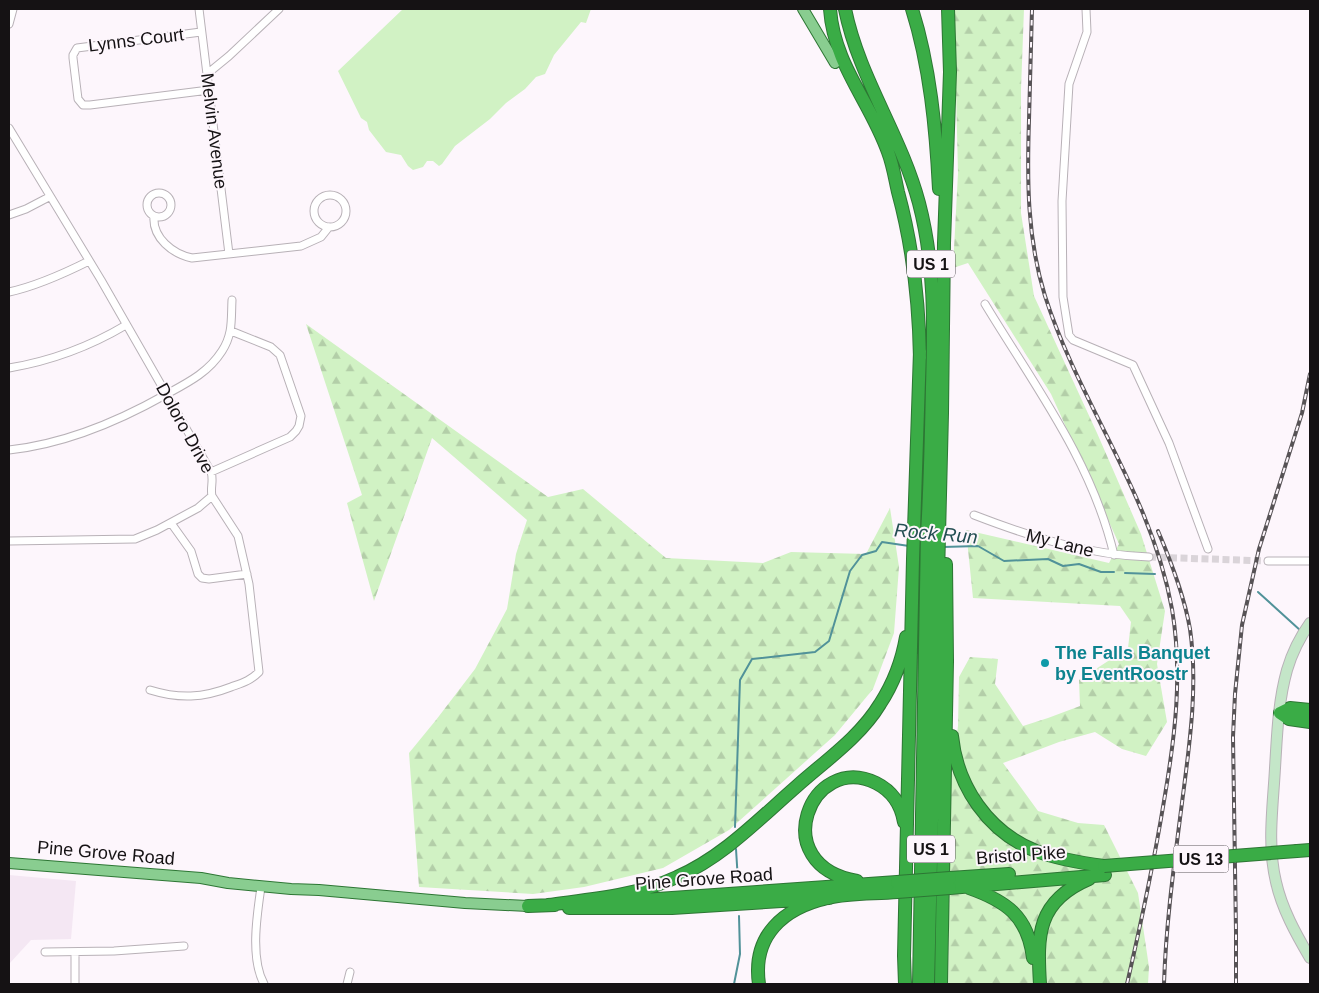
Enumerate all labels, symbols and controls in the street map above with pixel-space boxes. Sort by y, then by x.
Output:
street label: Lynns Court [87,24,185,56]
street label: Melvin Avenue [197,72,231,190]
road number: US 1 [907,250,955,278]
street label: Doloro Drive [152,379,218,477]
water label: Rock Run [893,519,978,548]
street label: My Lane [1024,525,1096,561]
place label: The Falls Banquet by EventRoostr [1055,643,1210,684]
marker: The Falls Banquet by EventRoostr [1039,657,1051,669]
road number: US 1 [907,836,955,862]
street label: Pine Grove Road [36,837,176,869]
street label: Bristol Pike [975,842,1067,868]
road number: US 13 [1174,846,1228,872]
street label: Pine Grove Road [634,864,774,894]

